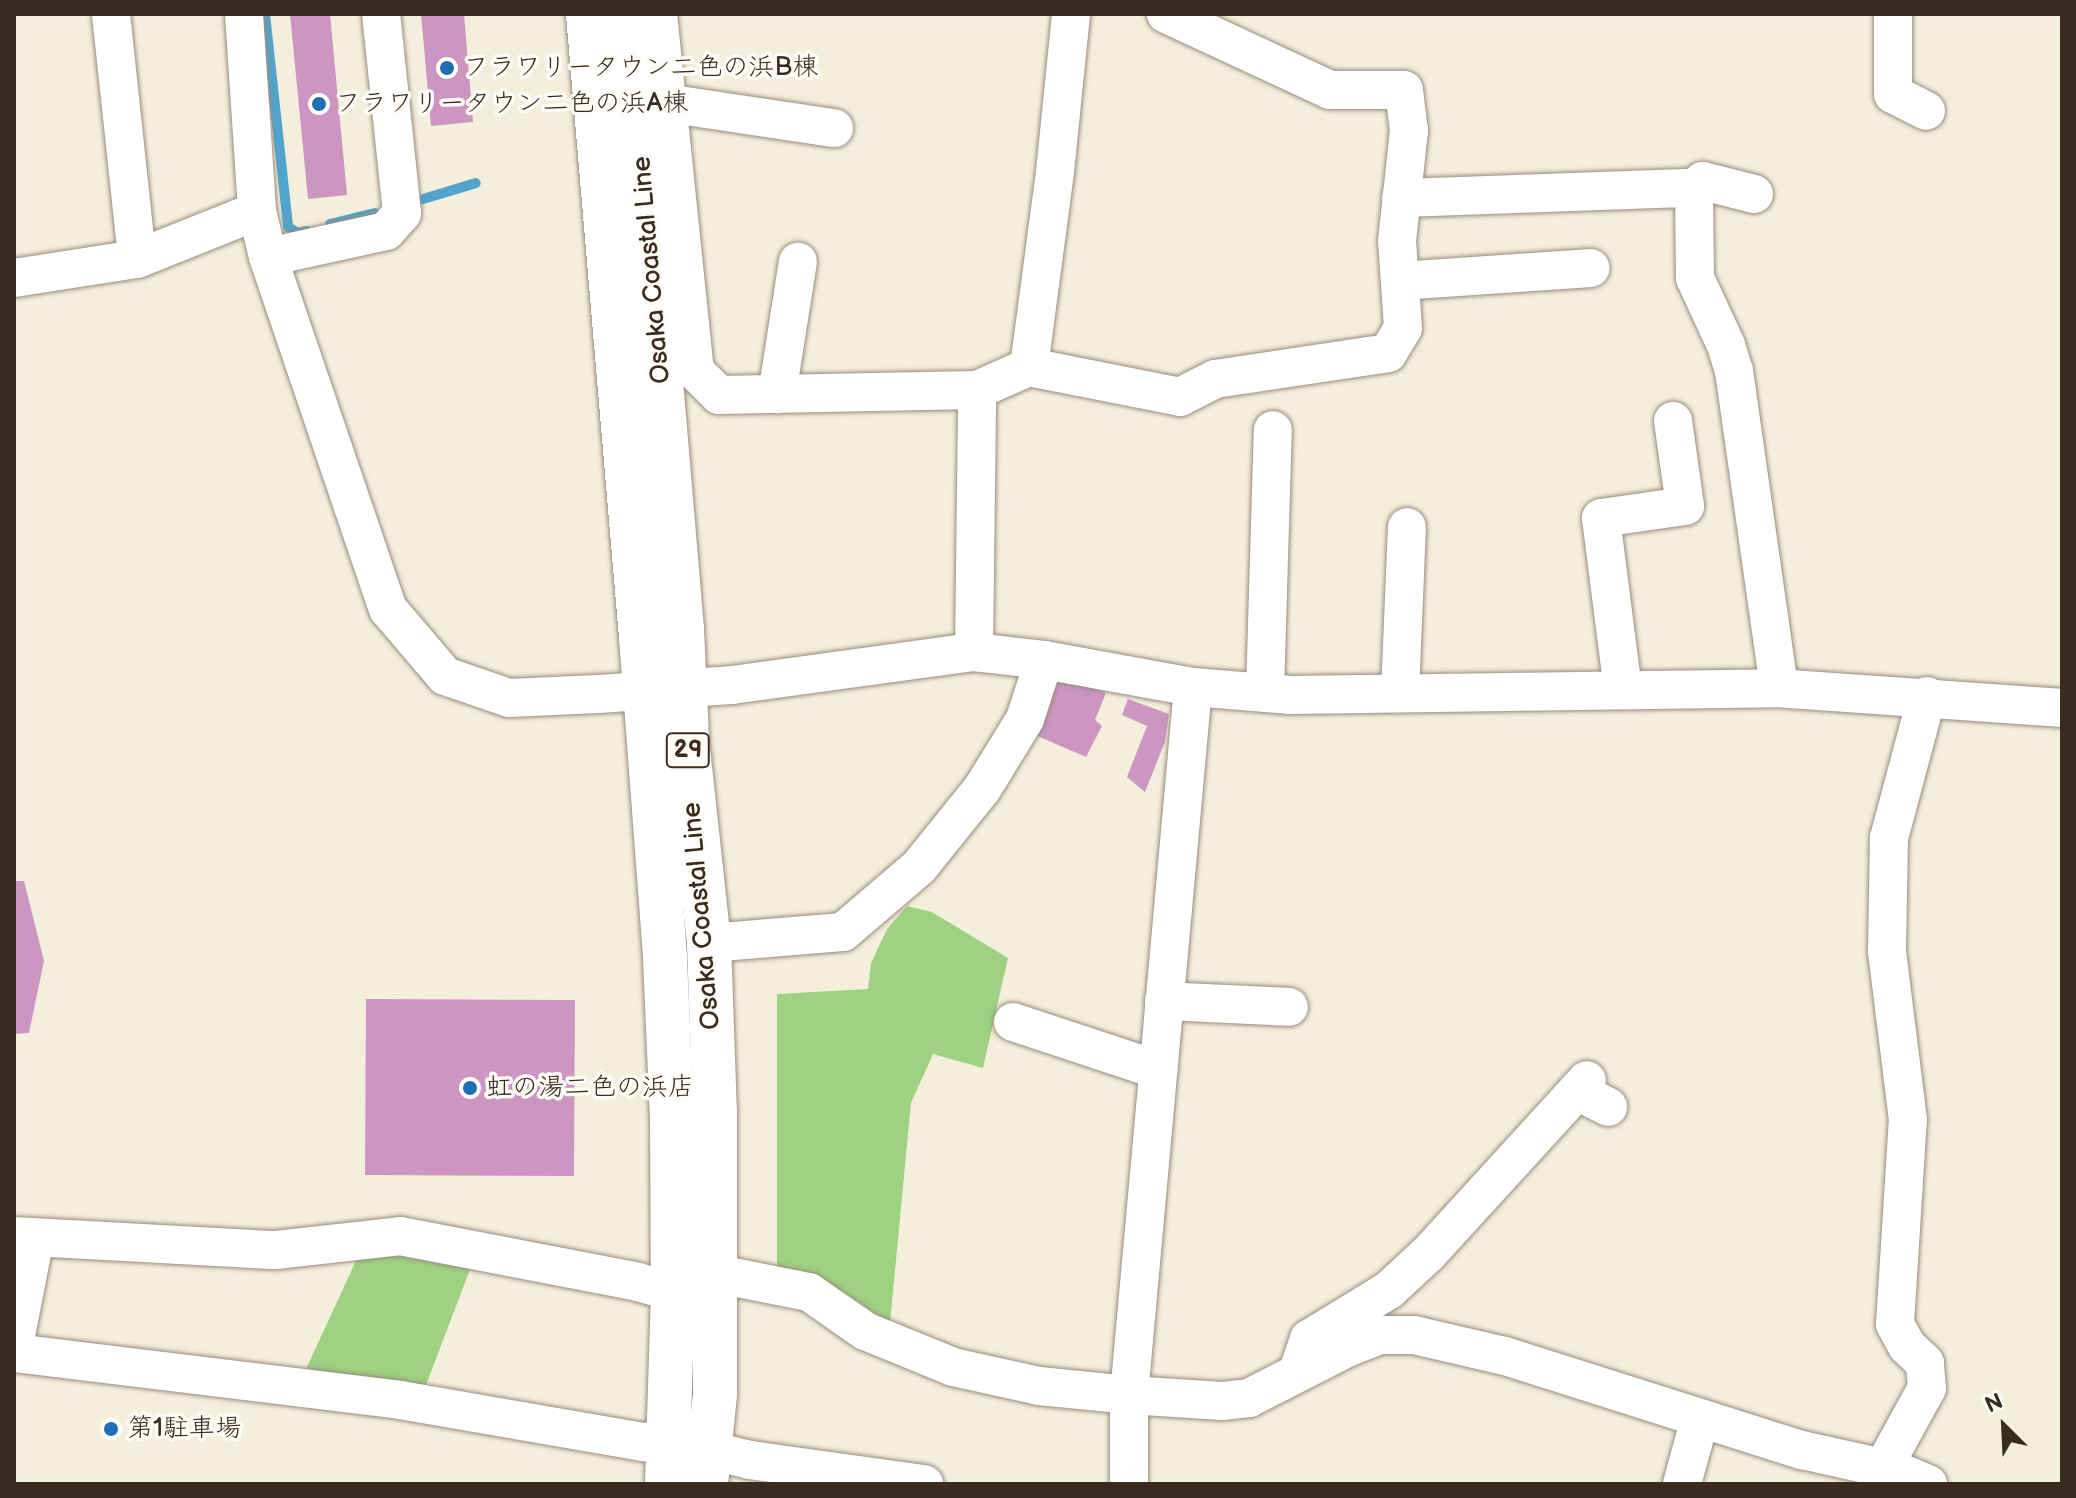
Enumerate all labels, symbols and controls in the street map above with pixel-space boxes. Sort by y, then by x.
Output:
place label: フラワリータウン二色の浜B棟 [463,52,819,84]
marker: フラワリータウン二色の浜B棟 [438,59,456,77]
place label: フラワリータウン二色の浜A棟 [335,88,689,120]
marker: フラワリータウン二色の浜A棟 [310,95,328,113]
street label: Osaka Coastal Line [627,155,677,385]
road number: 29 [664,730,712,770]
street label: Osaka Coastal Line [677,801,727,1031]
place label: 虹の湯二色の浜店 [486,1072,694,1104]
marker: 虹の湯二色の浜店 [461,1079,479,1097]
north arrow [1964,1386,2044,1466]
text: N [1981,1388,2007,1419]
place label: 第1駐車場 [127,1413,241,1445]
marker: 第1駐車場 [102,1420,120,1438]

